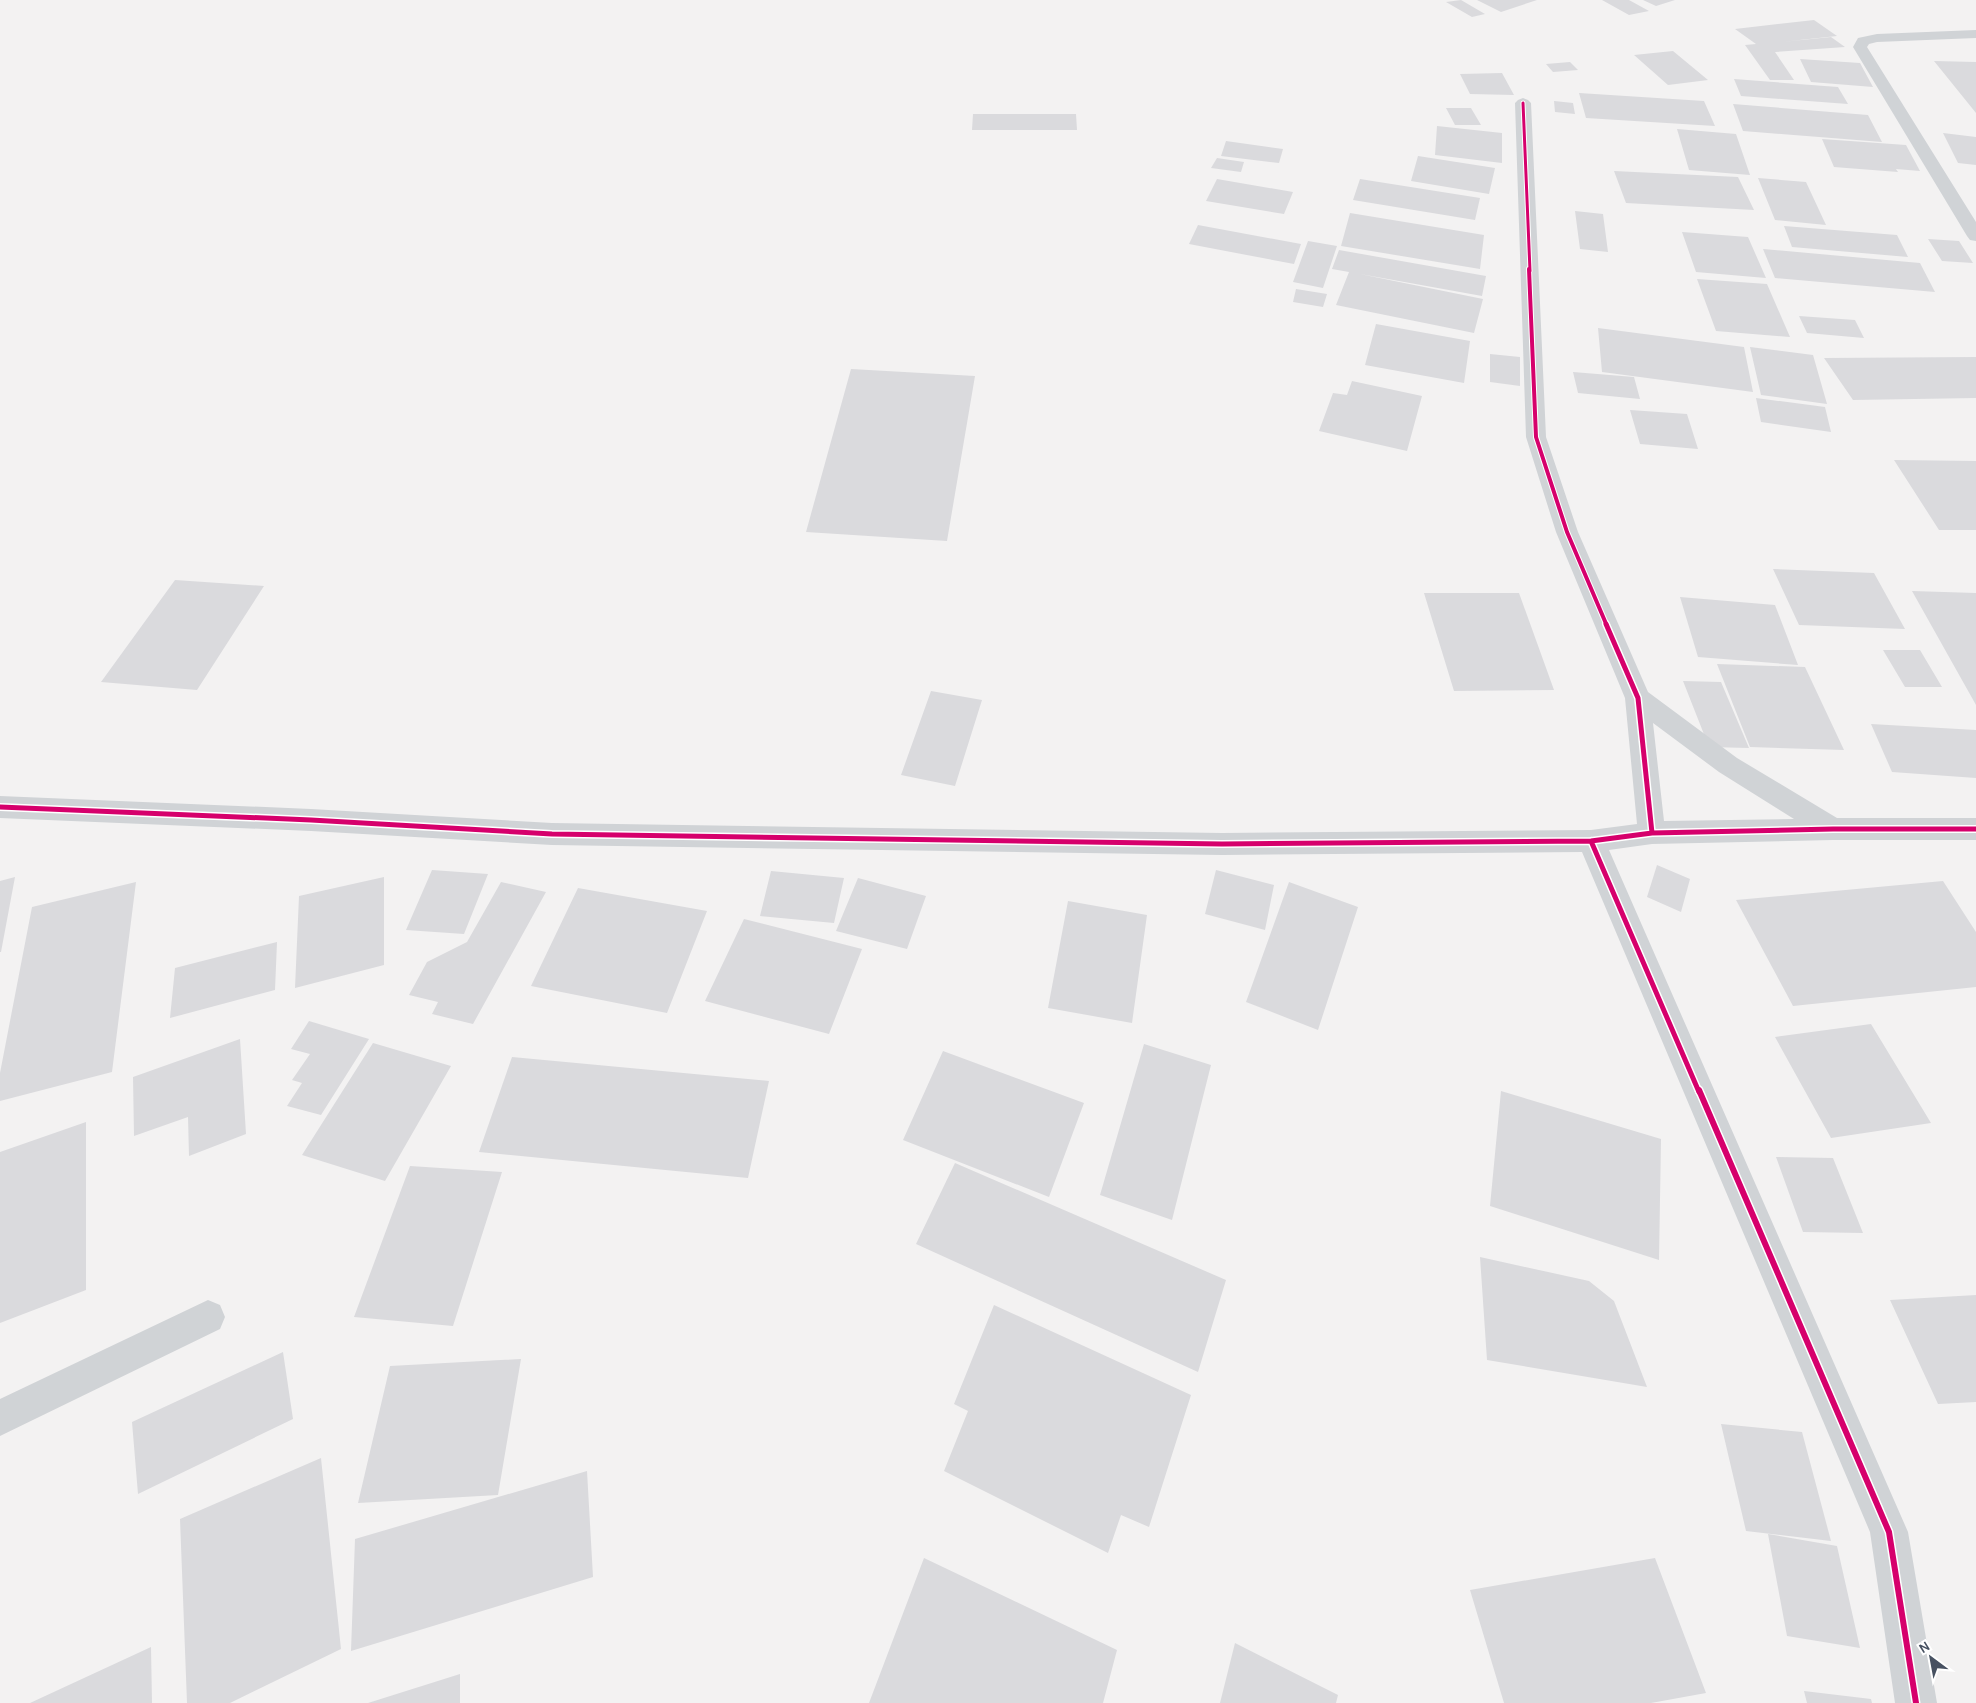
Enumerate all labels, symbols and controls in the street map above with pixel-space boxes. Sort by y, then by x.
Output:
north arrow [1906,1633,1956,1683]
text: N [1916,1638,1933,1657]

